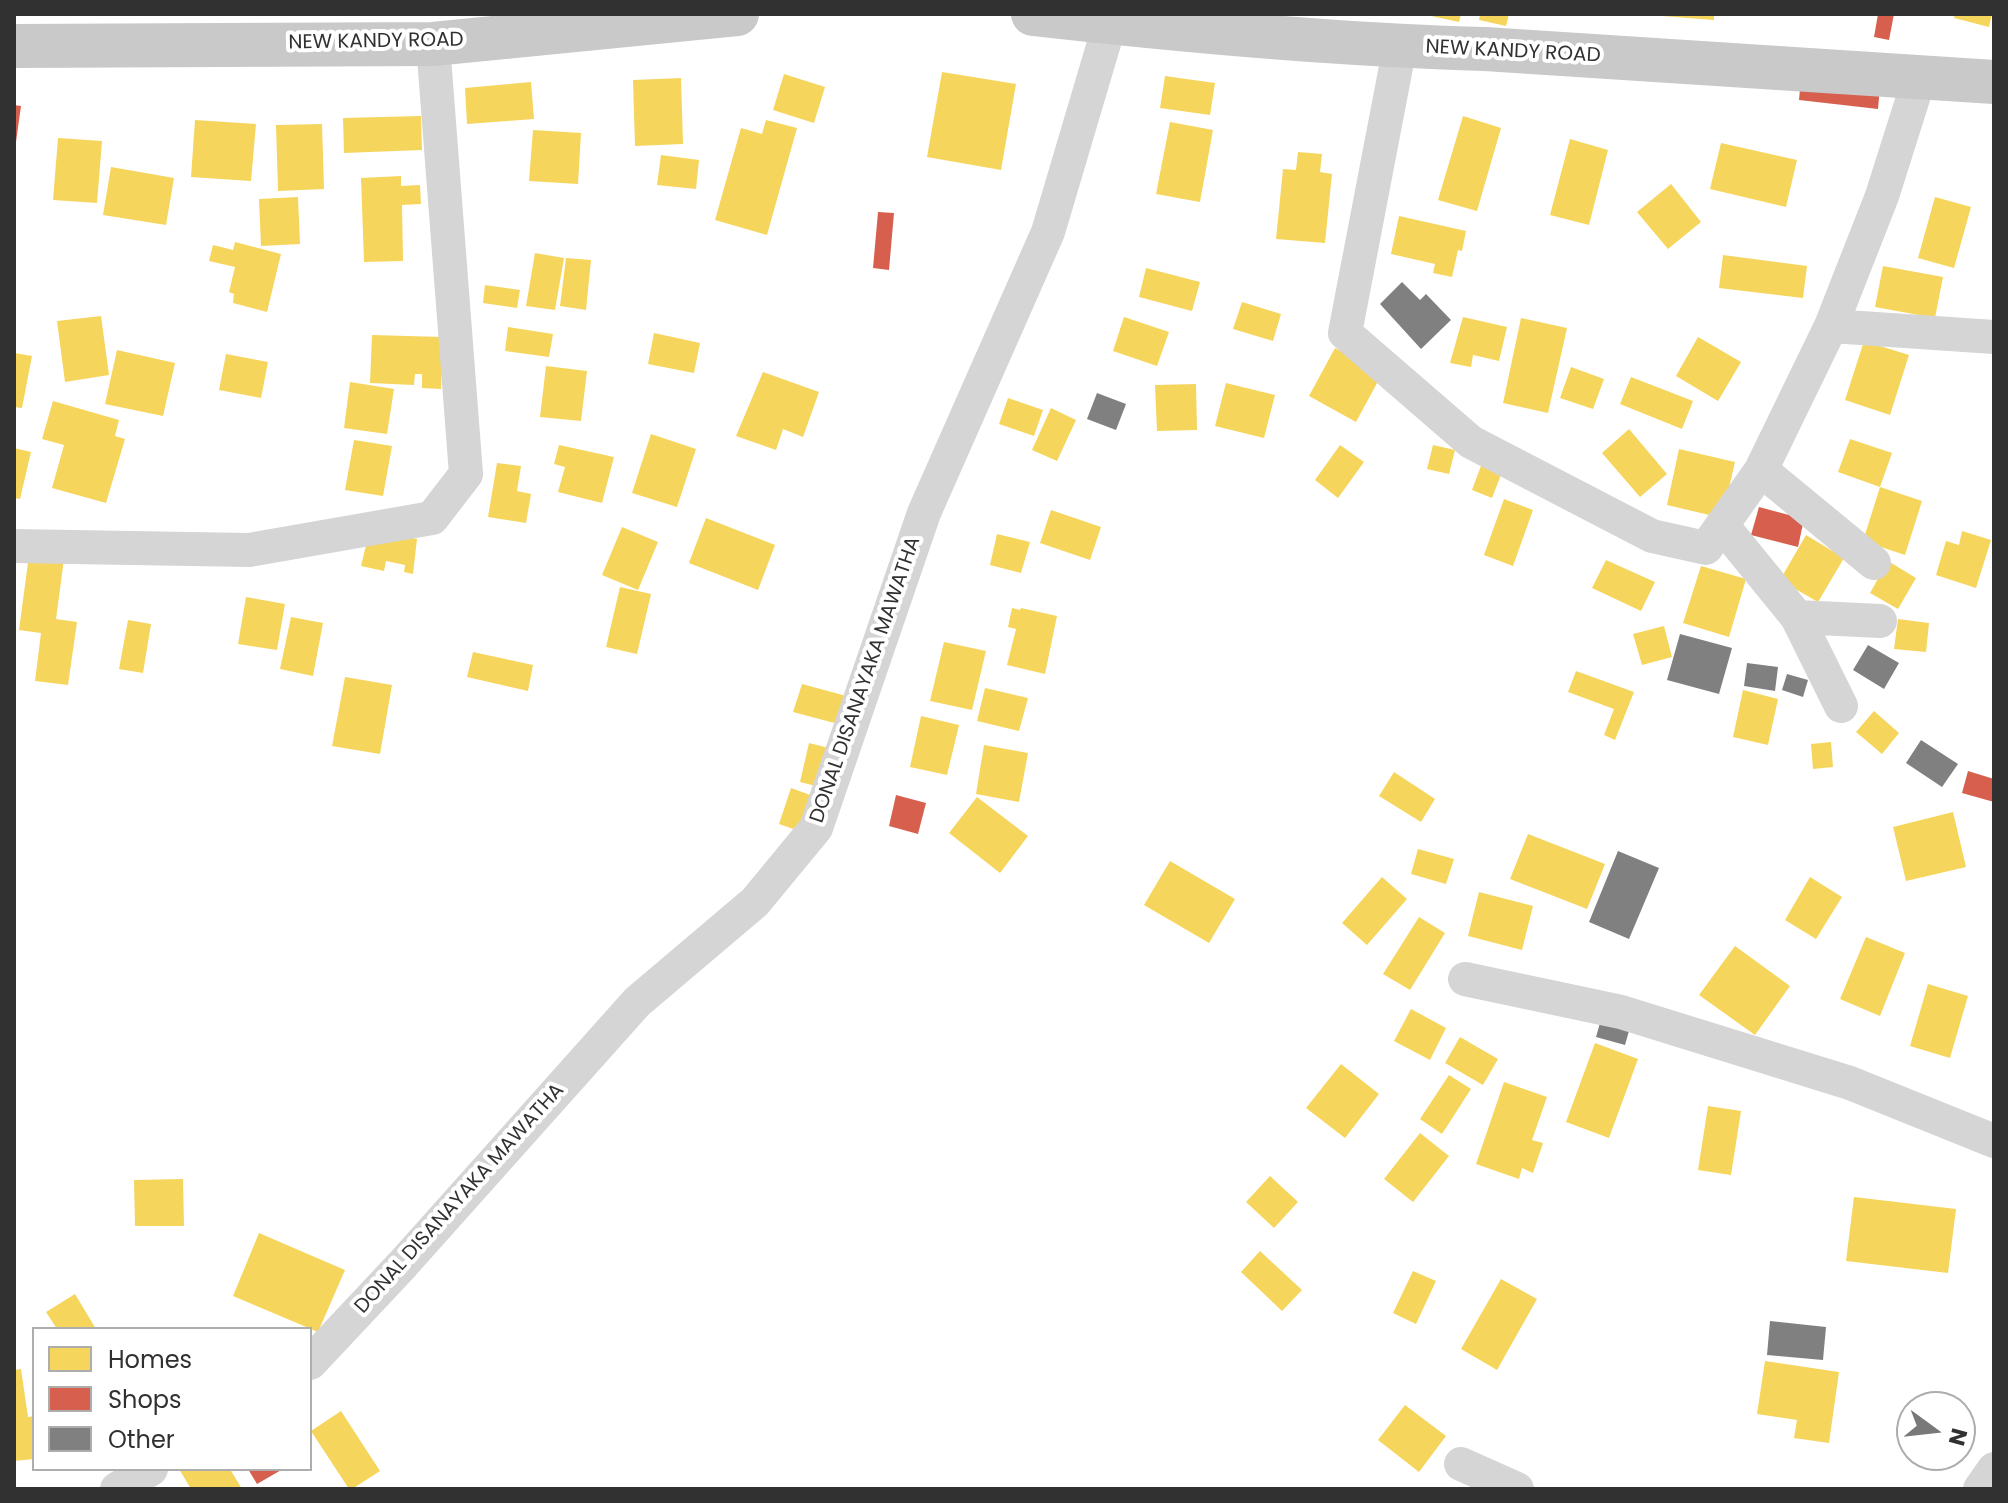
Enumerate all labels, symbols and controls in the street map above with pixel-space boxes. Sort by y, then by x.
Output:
street label: NEW KANDY ROAD [288,28,464,56]
street label: NEW KANDY ROAD [1425,35,1601,69]
street label: DONAL DISANAYAKA MAWATHA [806,534,926,826]
street label: DONAL DISANAYAKA MAWATHA [350,1079,570,1319]
legend [32,1327,312,1471]
text: Homes [108,1343,192,1376]
text: Shops [108,1383,182,1416]
north arrow [1896,1391,1976,1471]
text: Other [108,1423,175,1456]
text: N [1941,1425,1975,1449]

